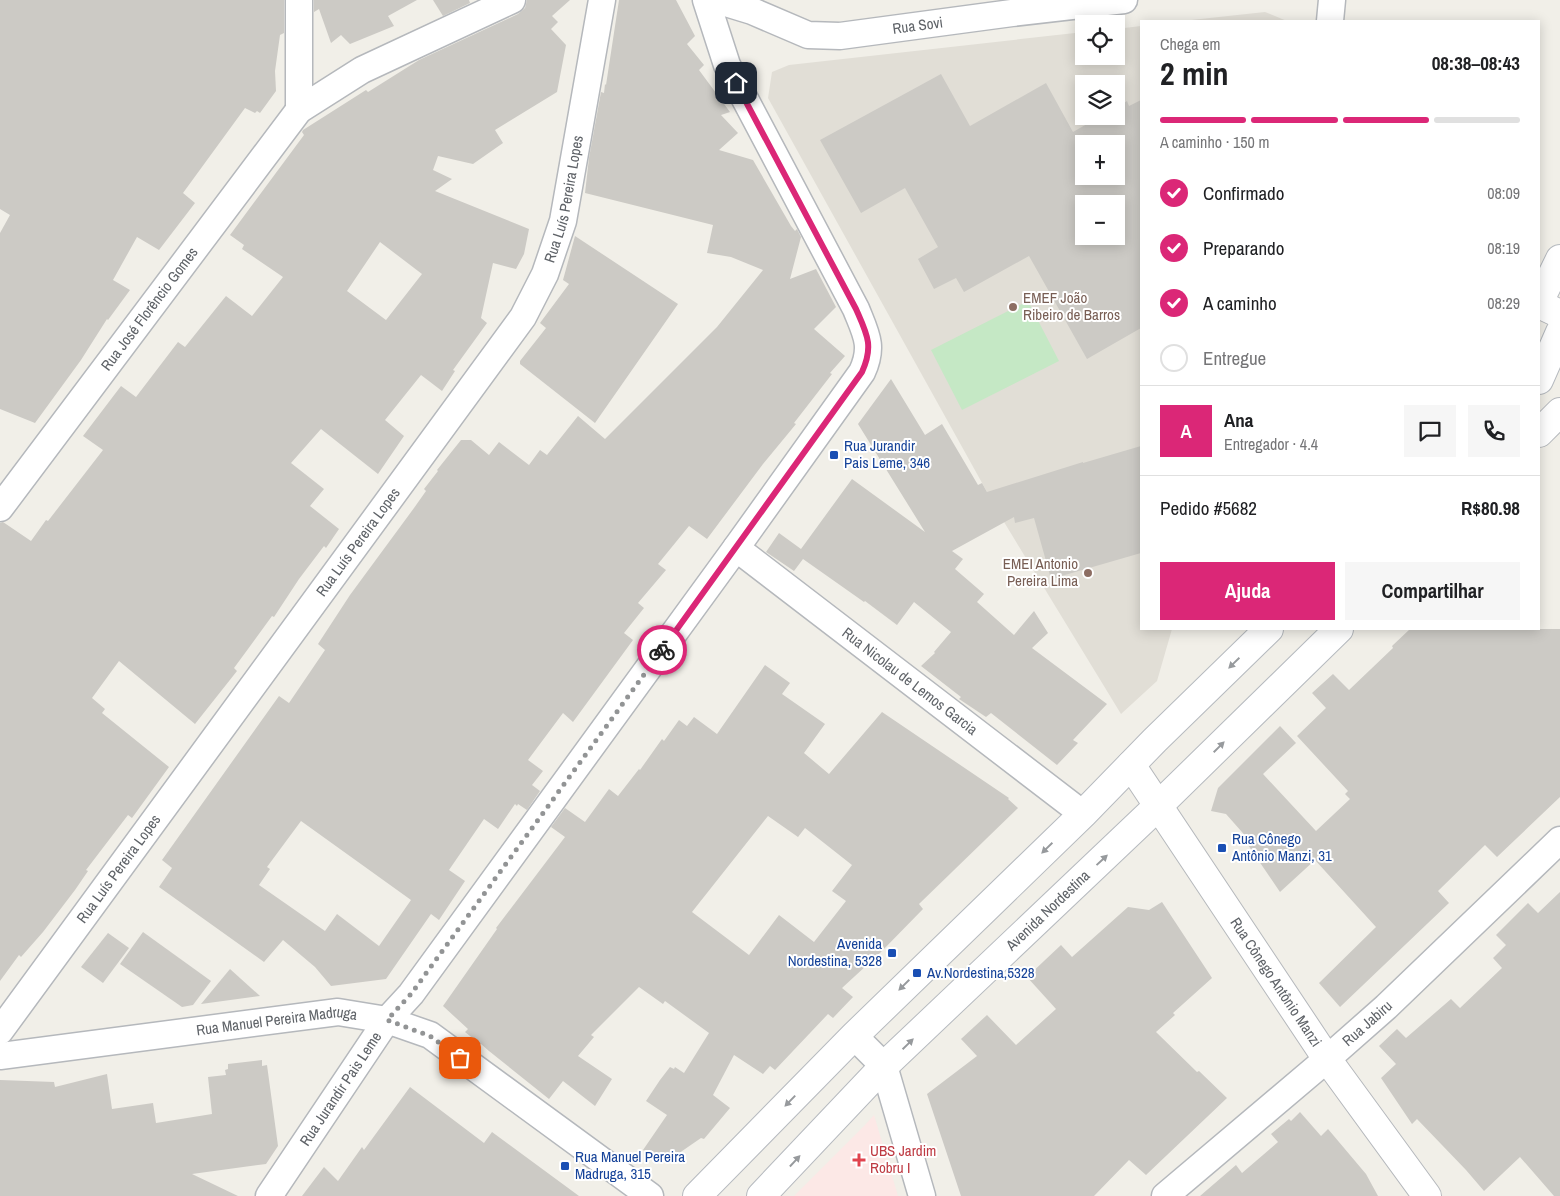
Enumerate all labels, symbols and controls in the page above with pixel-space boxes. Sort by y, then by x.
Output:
street label: Rua Sovi [891,11,944,39]
map controls [1075,15,1125,245]
button: locate [1075,15,1125,65]
text: Chega em [1160,33,1221,55]
text: 08:38–08:43 [1432,50,1520,76]
text: 2 min [1160,52,1229,95]
pin [715,62,757,104]
icon: home [722,69,750,97]
button: layers [1075,75,1125,125]
text: A caminho · 150 m [1160,131,1269,153]
street label: Rua Luís Pereira Lopes [539,134,588,265]
button: + [1075,135,1125,185]
icon: check [1160,179,1188,207]
text: Confirmado [1203,180,1284,206]
text: 08:09 [1487,182,1520,204]
button: − [1075,195,1125,245]
icon: check [1160,234,1188,262]
text: Preparando [1203,235,1284,261]
text: 08:19 [1487,237,1520,259]
street label: Rua José Florêncio Gomes [96,242,203,375]
place label: EMEF João Ribeiro de Barros [1023,287,1120,325]
icon: check [1160,289,1188,317]
text: A caminho [1203,290,1277,316]
text: 08:29 [1487,292,1520,314]
marker: EMEF João Ribeiro de Barros [1007,301,1019,313]
text: Entregue [1203,345,1266,371]
button: chat [1404,405,1456,457]
button: phone [1468,405,1520,457]
text: Ana [1224,407,1253,433]
text: A [1180,418,1192,444]
text: Entregador · 4.4 [1224,433,1318,455]
place label: Rua Jurandir Pais Leme, 346 [844,435,930,473]
marker: Rua Jurandir Pais Leme, 346 [828,449,840,461]
street label: Rua Luís Pereira Lopes [311,483,405,600]
text: Pedido #5682 [1160,495,1257,521]
text: R$80.98 [1461,495,1520,521]
place label: EMEI Antonio Pereira Lima [1003,553,1078,591]
button: Ajuda [1160,562,1335,620]
button: Compartilhar [1345,562,1520,620]
marker: EMEI Antonio Pereira Lima [1082,567,1094,579]
street label: Rua Nicolau de Lemos Garcia [838,622,982,740]
courier [637,625,687,675]
icon: bike [648,636,676,664]
one-way arrow [1228,657,1240,669]
one-way arrow [1212,741,1224,753]
street label: Rua Luís Pereira Lopes [71,810,165,927]
place label: Rua Cônego Antônio Manzi, 31 [1231,828,1332,866]
one-way arrow [1041,842,1053,854]
marker: Rua Cônego Antônio Manzi, 31 [1216,842,1228,854]
one-way arrow [1096,854,1108,866]
street label: Avenida Nordestina [1000,865,1094,956]
street label: Rua Cônego Antônio Manzi [1226,913,1327,1051]
place label: Avenida Nordestina, 5328 [788,933,882,971]
marker: Avenida Nordestina, 5328 [886,947,898,959]
place label: Av.Nordestina,5328 [926,962,1035,983]
marker: Av.Nordestina,5328 [911,967,923,979]
one-way arrow [899,979,911,991]
street label: Rua Jabiru [1338,995,1397,1051]
street label: Rua Manuel Pereira Madruga [195,1001,359,1040]
street label: Rua Jurandir Pais Leme [295,1027,386,1150]
pin [439,1037,481,1079]
one-way arrow [901,1038,913,1050]
icon: bag [446,1044,474,1072]
one-way arrow [784,1094,796,1106]
place label: UBS Jardim Robru I [870,1140,936,1178]
place label: Rua Manuel Pereira Madruga, 315 [575,1146,685,1184]
marker: UBS Jardim Robru I [852,1153,866,1167]
one-way arrow [789,1155,801,1167]
marker: Rua Manuel Pereira Madruga, 315 [559,1160,571,1172]

